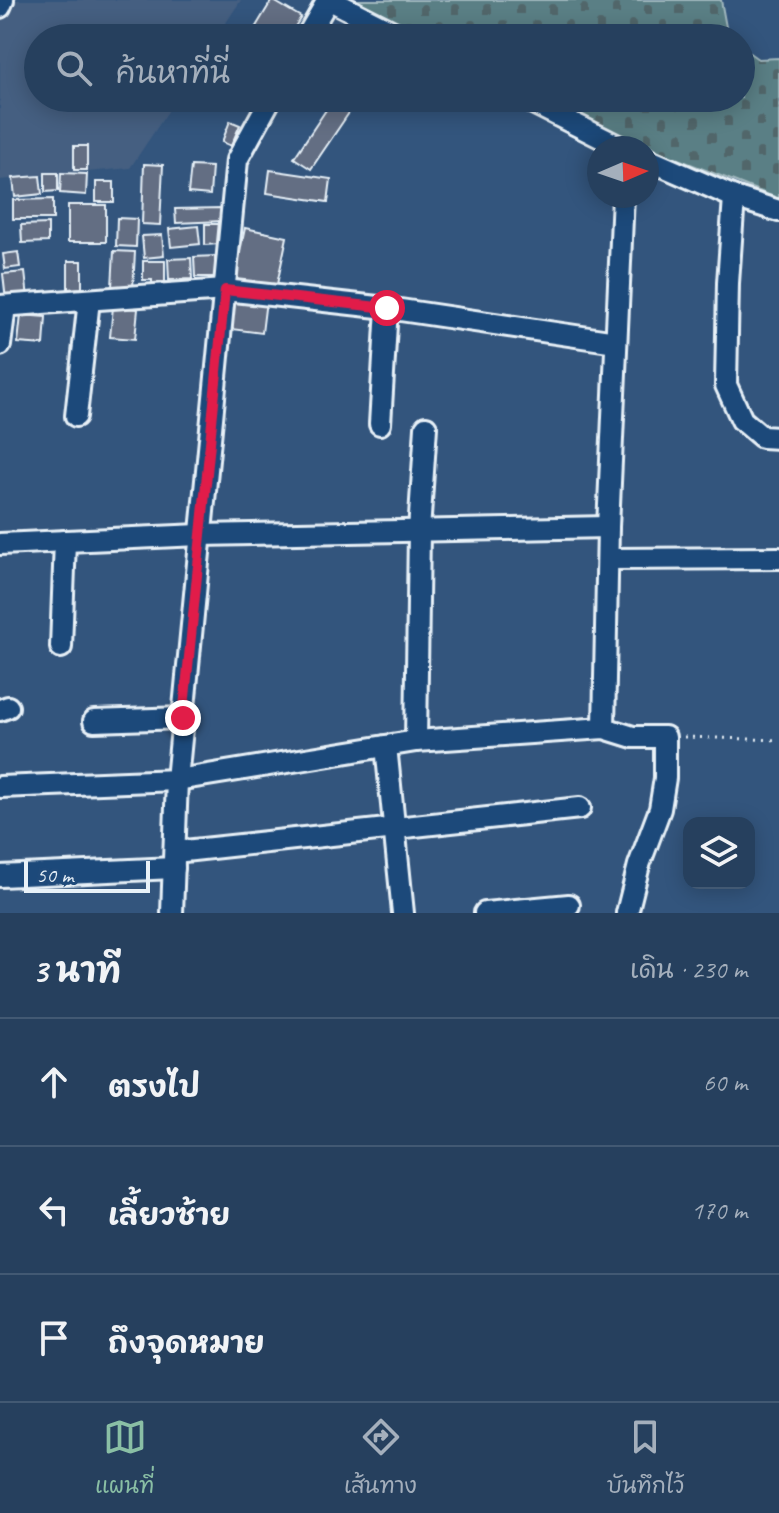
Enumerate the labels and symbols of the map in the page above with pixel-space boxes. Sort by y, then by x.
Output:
north arrow [587,136,659,208]
route start [369,290,405,326]
route end [165,700,201,736]
scale bar [24,857,150,893]

